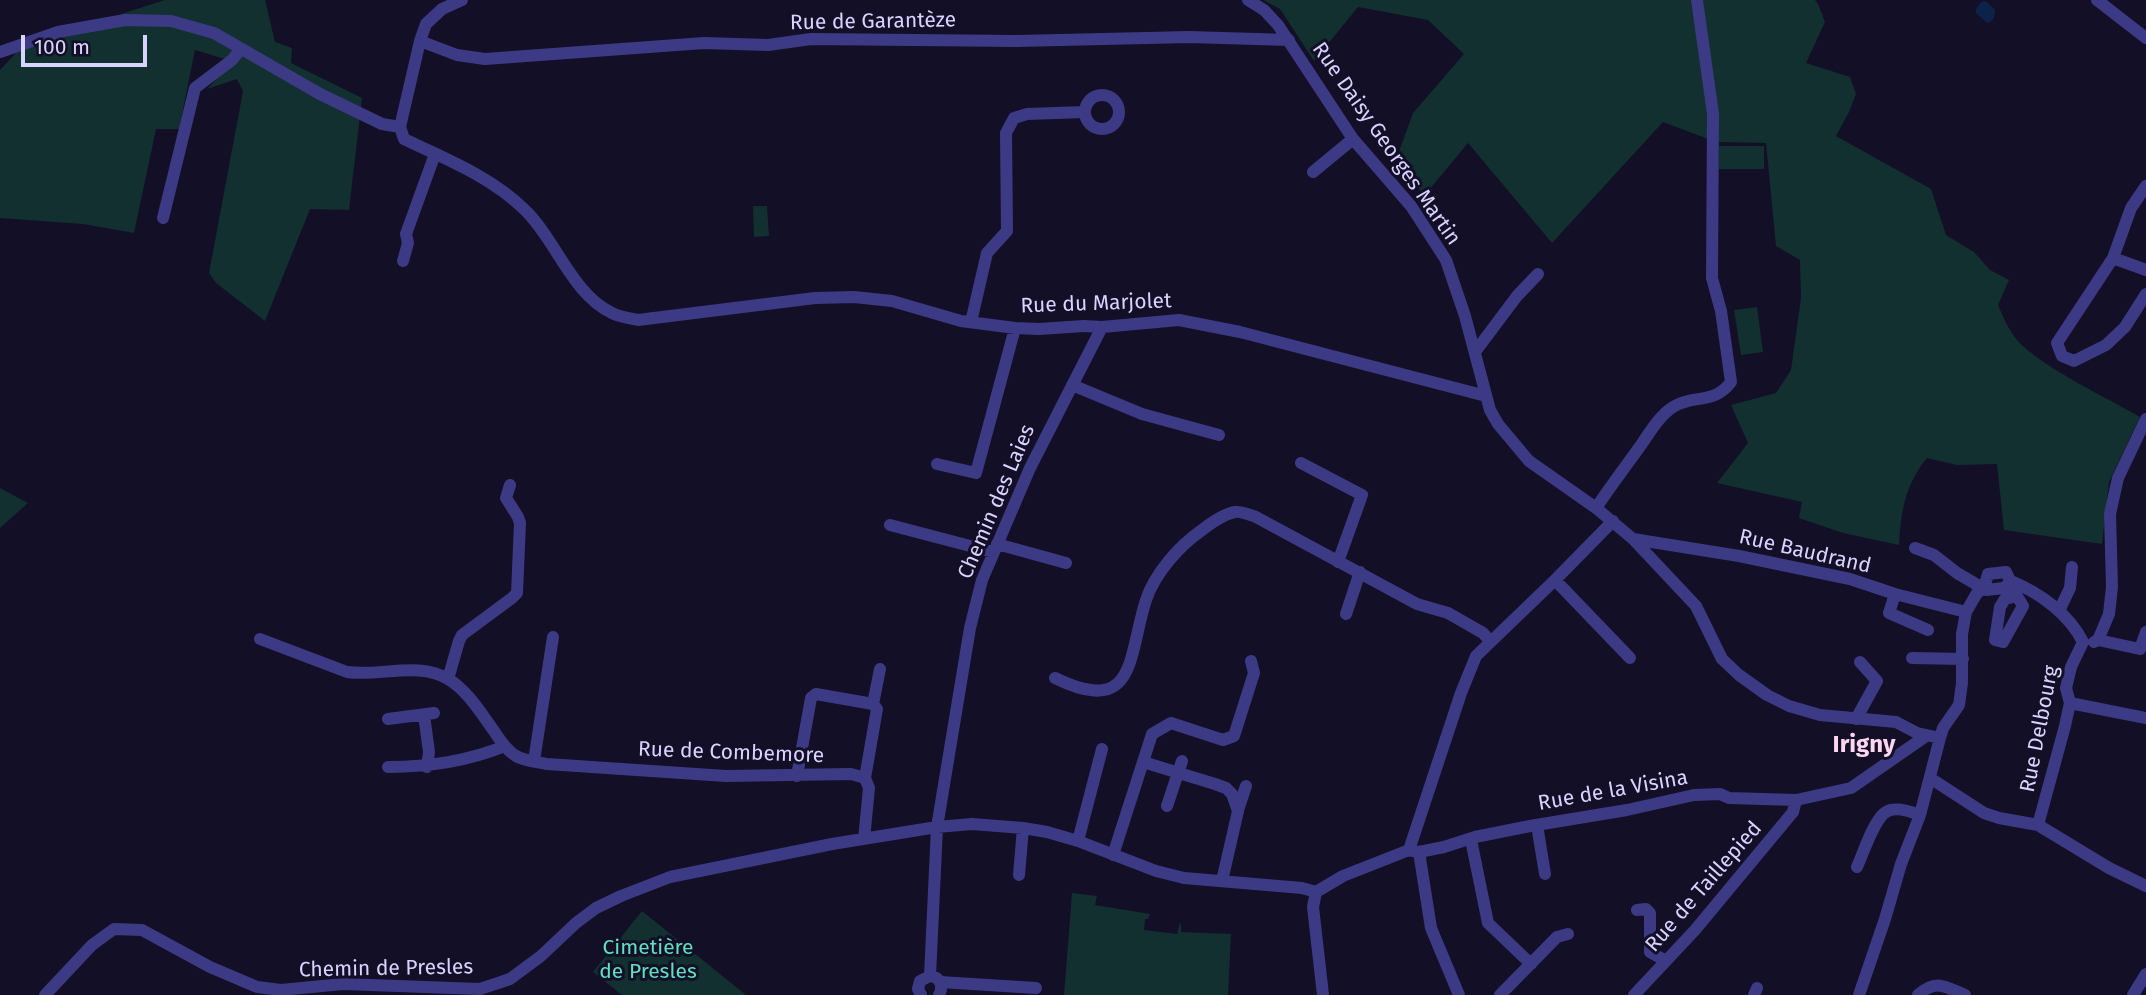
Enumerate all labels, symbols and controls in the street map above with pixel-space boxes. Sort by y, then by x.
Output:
street label: Rue de Garantèze [790,8,956,36]
scale bar [24,21,150,65]
text: 100 m [34,34,90,60]
street label: Rue Daisy Georges Martin [1306,38,1466,250]
street label: Rue du Marjolet [1020,289,1172,319]
street label: Chemin des Laies [953,421,1041,583]
street label: Rue Baudrand [1737,525,1873,579]
street label: Rue Delbourg [2015,663,2065,795]
district label: Irigny [1833,731,1895,759]
street label: Rue de Combemore [638,737,824,769]
street label: Rue de la Visina [1536,765,1690,817]
street label: Rue de Taillepied [1640,817,1768,957]
park label: Cimetière de Presles [599,935,697,985]
street label: Chemin de Presles [299,955,473,983]

